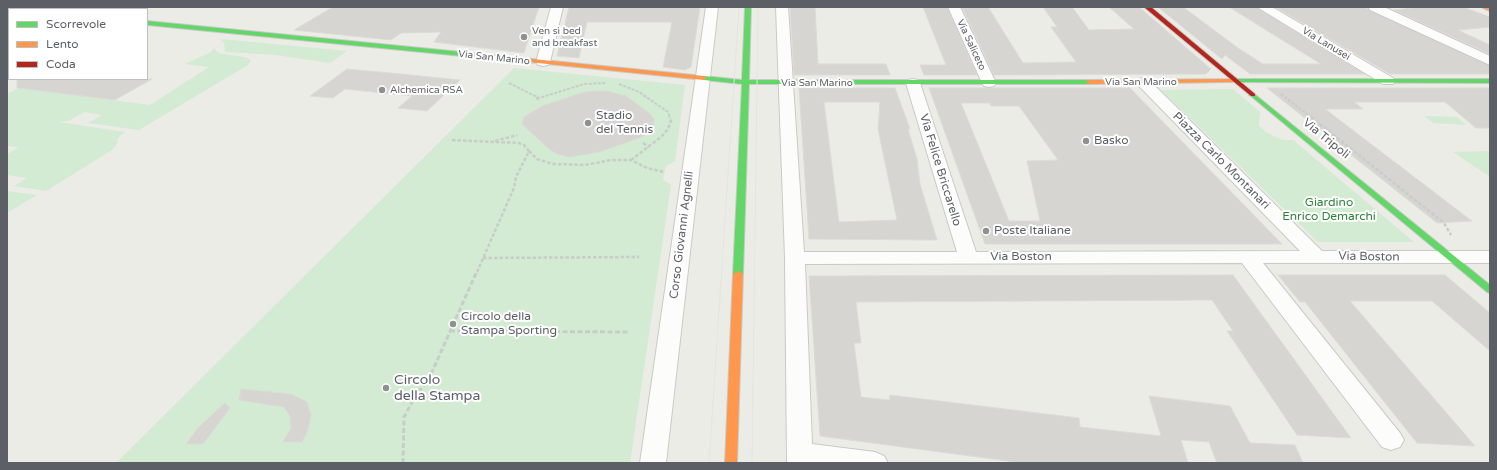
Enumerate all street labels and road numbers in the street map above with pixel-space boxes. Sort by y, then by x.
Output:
street label: Via Saliceto [954,18,988,72]
street label: Via Lanusei [1300,25,1352,63]
street label: Via San Marino [458,48,530,68]
street label: Via San Marino [1105,76,1177,88]
street label: Via San Marino [781,77,853,89]
street label: Piazza Carlo Montanari [1169,109,1273,213]
street label: Via Felice Briccarello [916,112,964,228]
street label: Via Tripoli [1300,116,1352,162]
street label: Corso Giovanni Agnelli [667,170,697,300]
street label: Via Boston [1338,249,1400,265]
street label: Via Boston [990,250,1052,264]

